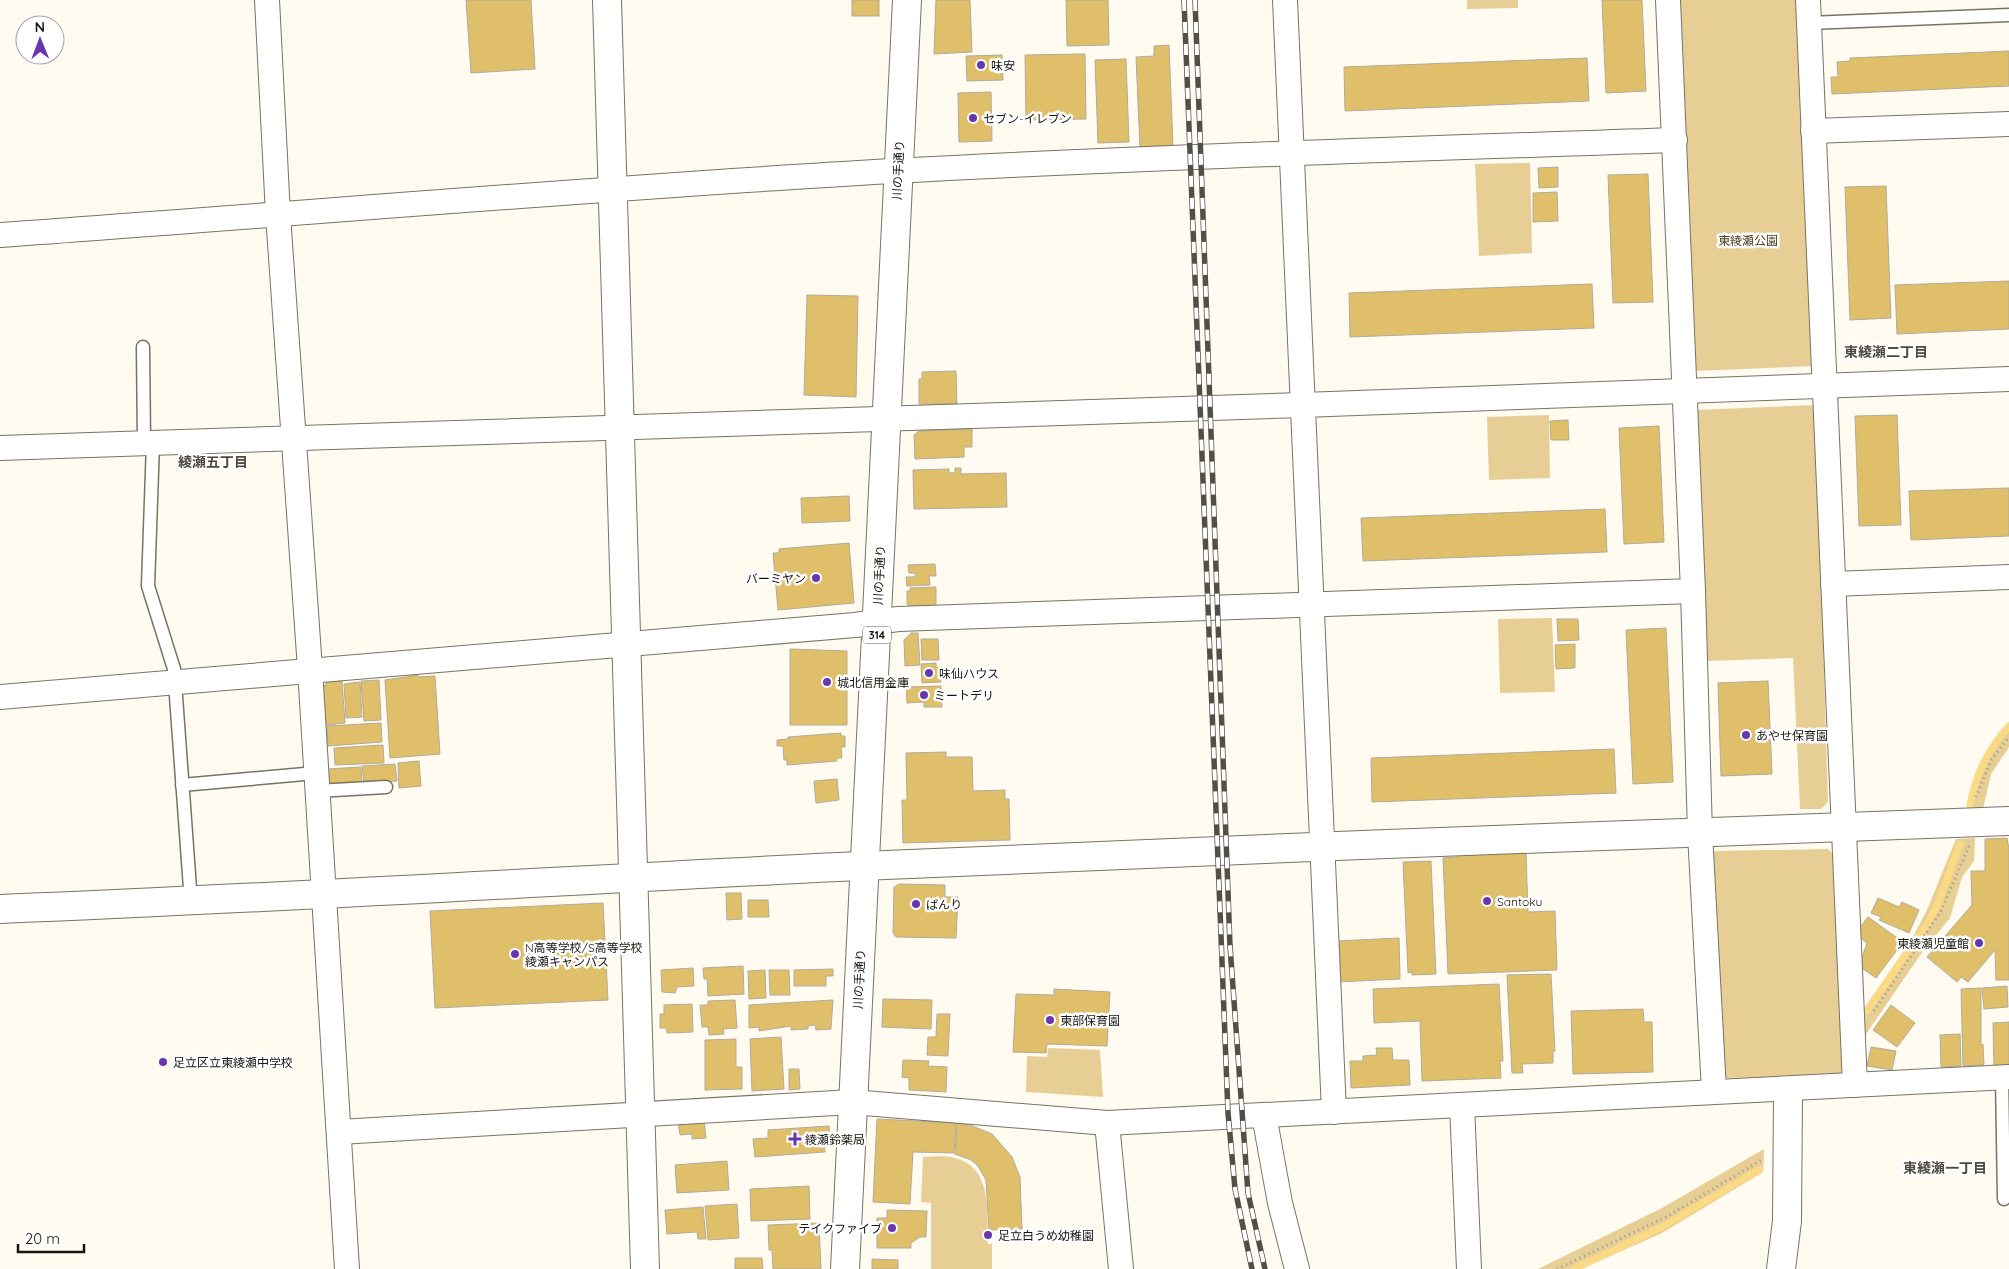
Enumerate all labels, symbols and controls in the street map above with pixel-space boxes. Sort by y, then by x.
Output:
north arrow [15,15,65,65]
text: N [34,18,45,36]
place label: 味安 [991,58,1015,73]
marker: 味安 [975,59,987,71]
place label: セブン-イレブン [983,111,1072,126]
marker: セブン-イレブン [967,112,979,124]
street label: 川の手通り [889,140,907,200]
park label: 東綾瀬公園 [1718,233,1778,248]
district label: 東綾瀬二丁目 [1844,343,1928,361]
district label: 綾瀬五丁目 [178,453,248,471]
street label: 川の手通り [870,545,888,605]
place label: バーミヤン [746,571,806,586]
marker: バーミヤン [810,572,822,584]
road number: 314 [863,626,891,644]
place label: 味仙ハウス [939,666,999,681]
marker: 味仙ハウス [923,667,935,679]
place label: 城北信用金庫 [837,675,909,690]
marker: 城北信用金庫 [821,676,833,688]
place label: ミートデリ [934,688,994,703]
marker: ミートデリ [918,689,930,701]
place label: あやせ保育園 [1756,728,1828,743]
marker: あやせ保育園 [1740,729,1752,741]
place label: Santoku [1497,894,1542,909]
marker: Santoku [1481,895,1493,907]
place label: ばんり [926,897,962,912]
marker: ばんり [910,898,922,910]
place label: 東綾瀬児童館 [1897,936,1969,951]
marker: 東綾瀬児童館 [1973,937,1985,949]
place label: N高等学校/S高等学校 綾瀬キャンパス [525,940,643,969]
marker: N高等学校/S高等学校 綾瀬キャンパス [509,948,521,960]
street label: 川の手通り [850,949,868,1009]
place label: 東部保育園 [1060,1013,1120,1028]
marker: 東部保育園 [1044,1014,1056,1026]
place label: 足立区立東綾瀬中学校 [173,1055,293,1070]
marker: 足立区立東綾瀬中学校 [157,1056,169,1068]
place label: 綾瀬鈴薬局 [805,1132,865,1147]
marker: 綾瀬鈴薬局 [789,1133,801,1145]
district label: 東綾瀬一丁目 [1903,1159,1987,1177]
place label: テイクファイブ [798,1221,882,1236]
scale bar [18,1222,84,1254]
marker: テイクファイブ [886,1222,898,1234]
place label: 足立白うめ幼稚園 [998,1228,1094,1243]
text: 20 m [25,1229,60,1248]
marker: 足立白うめ幼稚園 [982,1229,994,1241]

